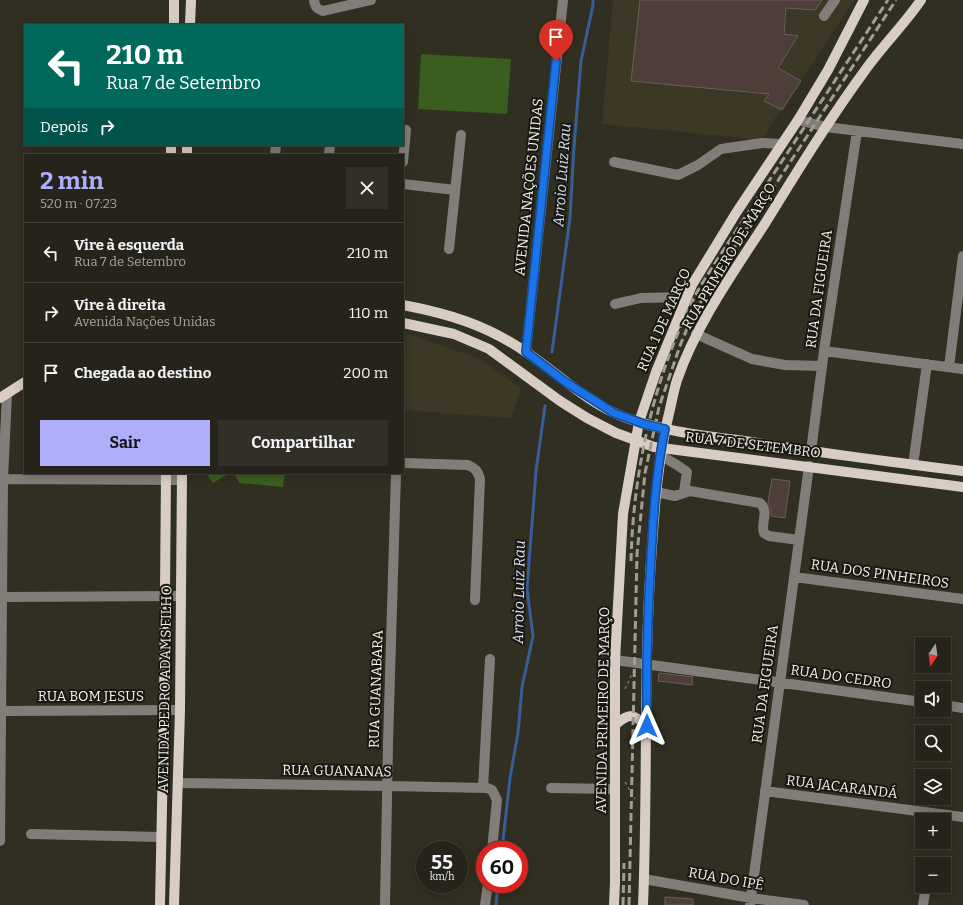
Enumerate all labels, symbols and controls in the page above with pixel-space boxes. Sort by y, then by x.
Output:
pin [539,20,573,61]
icon: arrive [545,26,567,48]
text: 210 m [106,38,183,71]
icon: left [40,40,92,92]
text: Rua 7 de Setembro [106,72,261,94]
street label: AVENIDA NAÇÕES UNIDAS [511,97,547,277]
icon: right [96,116,118,138]
text: Depois [40,118,88,136]
water label: Arroio Luiz Rau [549,123,575,228]
text: 2 min [40,167,104,195]
button: close [346,167,388,209]
street label: RUA PRIMERO DE MARÇO [678,180,780,332]
text: 520 m · 07:23 [40,196,117,211]
street label: RUA DA FIGUEIRA [802,229,836,349]
text: Vire à esquerda [74,236,184,254]
icon: left [40,242,62,264]
text: 210 m [347,244,388,262]
text: Rua 7 de Setembro [74,254,186,269]
street label: RUA 1 DE MARÇO [634,266,694,374]
text: Vire à direita [74,296,166,314]
icon: right [40,302,62,324]
text: 110 m [349,304,388,322]
text: Avenida Nações Unidas [74,314,215,329]
icon: arrive [40,362,62,384]
text: Chegada ao destino [74,364,211,382]
text: 200 m [343,364,388,382]
button: Sair [40,420,210,466]
button: Compartilhar [218,420,388,466]
street label: RUA 7 DE SETEMBRO [684,428,822,462]
water label: Arroio Luiz Rau [509,540,529,645]
street label: RUA DOS PINHEIROS [810,556,950,592]
street label: AVENIDA PEDRO ADAMS FILHO [155,585,175,793]
street label: AVENIDA PRIMEIRO DE MARÇO [593,606,613,814]
street label: RUA DA FIGUEIRA [748,624,782,744]
street label: RUA GUANABARA [365,630,387,748]
north arrow [915,637,951,673]
map controls [915,637,951,893]
street label: RUA DO CEDRO [789,661,893,693]
button: sound [915,681,951,717]
street label: RUA BOM JESUS [38,688,144,705]
position arrow [626,705,668,747]
button: search [915,725,951,761]
street label: RUA GUANANAS [282,762,392,780]
button: layers [915,769,951,805]
street label: RUA JACARANDÁ [785,771,899,802]
button: + [915,813,951,849]
speed limit sign: 60 [476,841,528,893]
text: 55 [431,850,453,874]
button: − [915,857,951,893]
street label: RUA DO IPÊ [687,863,765,894]
text: km/h [430,871,454,883]

